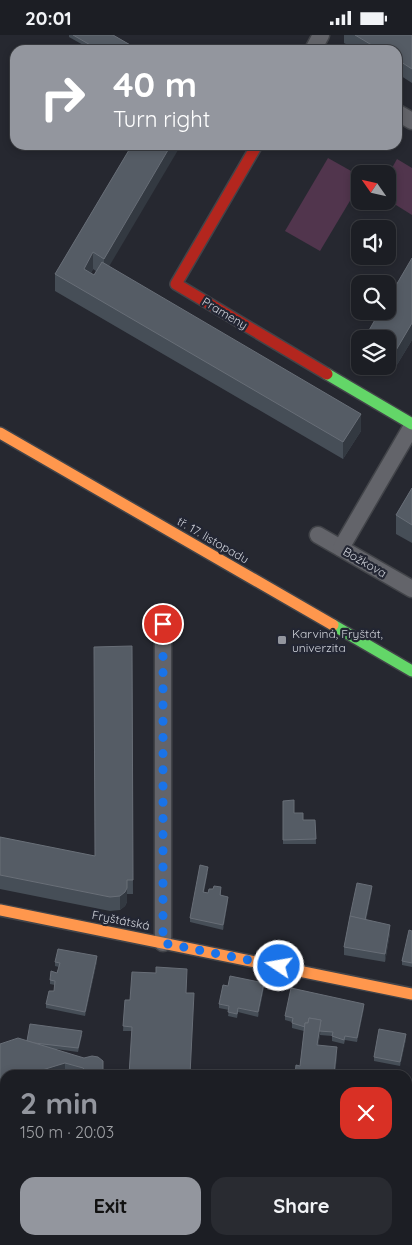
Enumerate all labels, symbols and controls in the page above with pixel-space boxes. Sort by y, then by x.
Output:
text: 20:01 [25,6,72,30]
text: 40 m [113,62,197,106]
icon: right [30,65,95,130]
text: Turn right [113,105,210,133]
north arrow [351,165,396,210]
map controls [351,165,396,375]
button: sound [351,220,396,265]
button: search [351,275,396,320]
street label: Prameny [200,294,250,332]
button: layers [351,330,396,375]
street label: tř. 17. listopadu [174,513,252,567]
street label: Božkova [341,544,389,580]
pin [142,603,184,645]
icon: arrive [149,610,177,638]
place label: Karviná, Fryštát, univerzita [292,626,383,655]
marker: Karviná, Fryštát, univerzita [276,634,288,646]
street label: Fryštátská [91,907,151,933]
position arrow [252,939,304,991]
text: 2 min [20,1084,98,1122]
button: close [340,1087,392,1139]
text: 150 m · 20:03 [20,1122,114,1142]
button: Exit [20,1177,201,1235]
button: Share [211,1177,392,1235]

